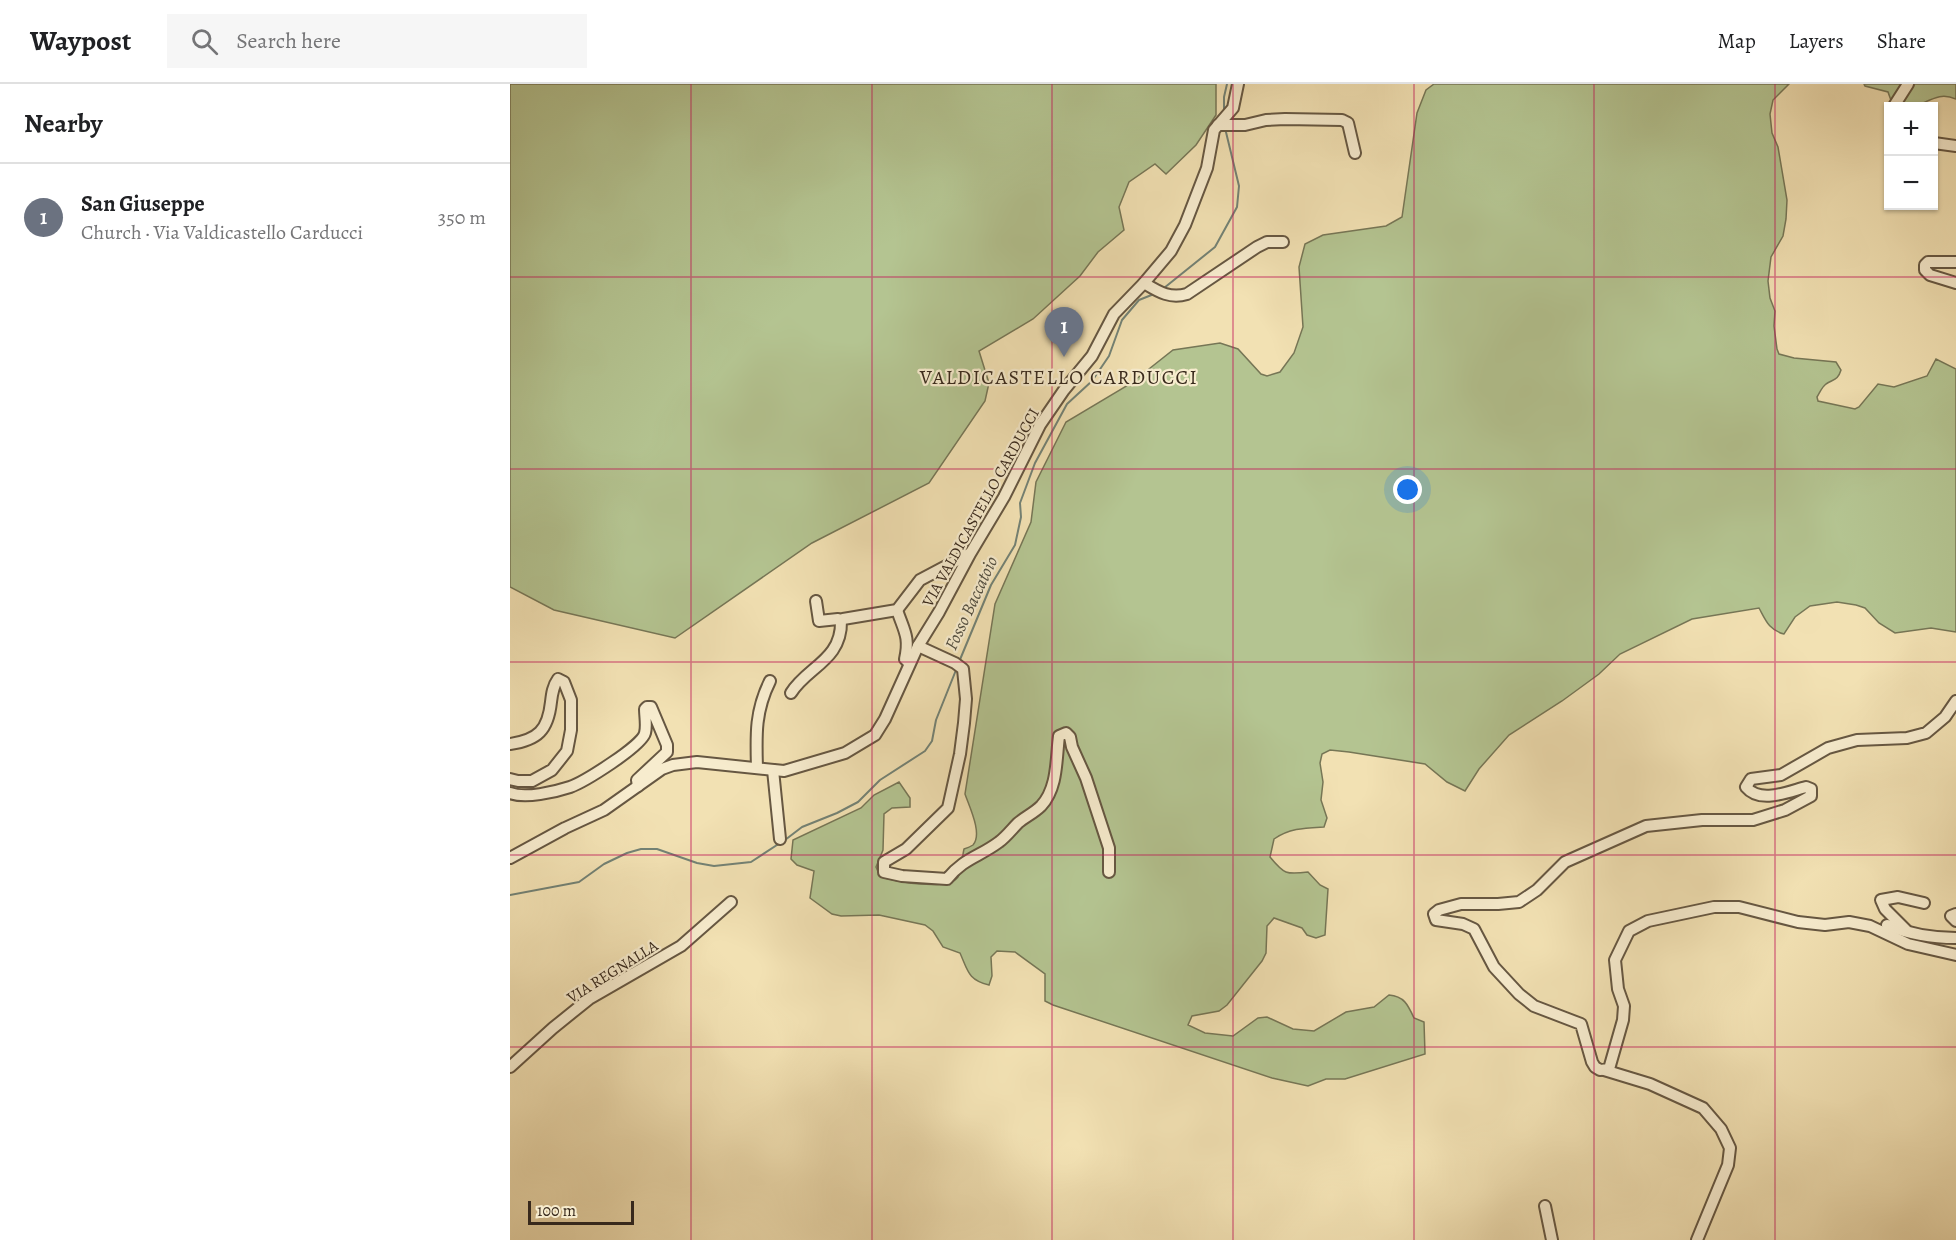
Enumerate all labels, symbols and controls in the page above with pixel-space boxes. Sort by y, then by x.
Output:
search box [167,14,587,68]
text: Waypost [30,22,131,60]
icon: search [188,25,221,58]
text: Search here [236,26,341,56]
text: Map [1717,27,1756,55]
text: Layers [1789,27,1844,55]
text: Share [1877,27,1926,55]
map controls [1884,102,1938,210]
button: + [1884,102,1938,156]
text: Nearby [24,106,103,141]
button: − [1884,156,1938,210]
text: San Giuseppe [81,189,205,219]
text: 1 [40,204,47,231]
text: 350 m [438,204,486,231]
text: Church · Via Valdicastello Carducci [81,219,363,246]
pin: 1 [1044,308,1084,357]
district label: VALDICASTELLO CARDUCCI [919,364,1198,391]
street label: VIA VALDICASTELLO CARDUCCI [916,404,1045,612]
your location [1393,475,1422,504]
water label: Fosso Baccatoio [939,552,1003,654]
street label: VIA REGNALLA [562,935,663,1009]
scale bar [528,1198,634,1226]
text: 100 m [537,1200,576,1222]

